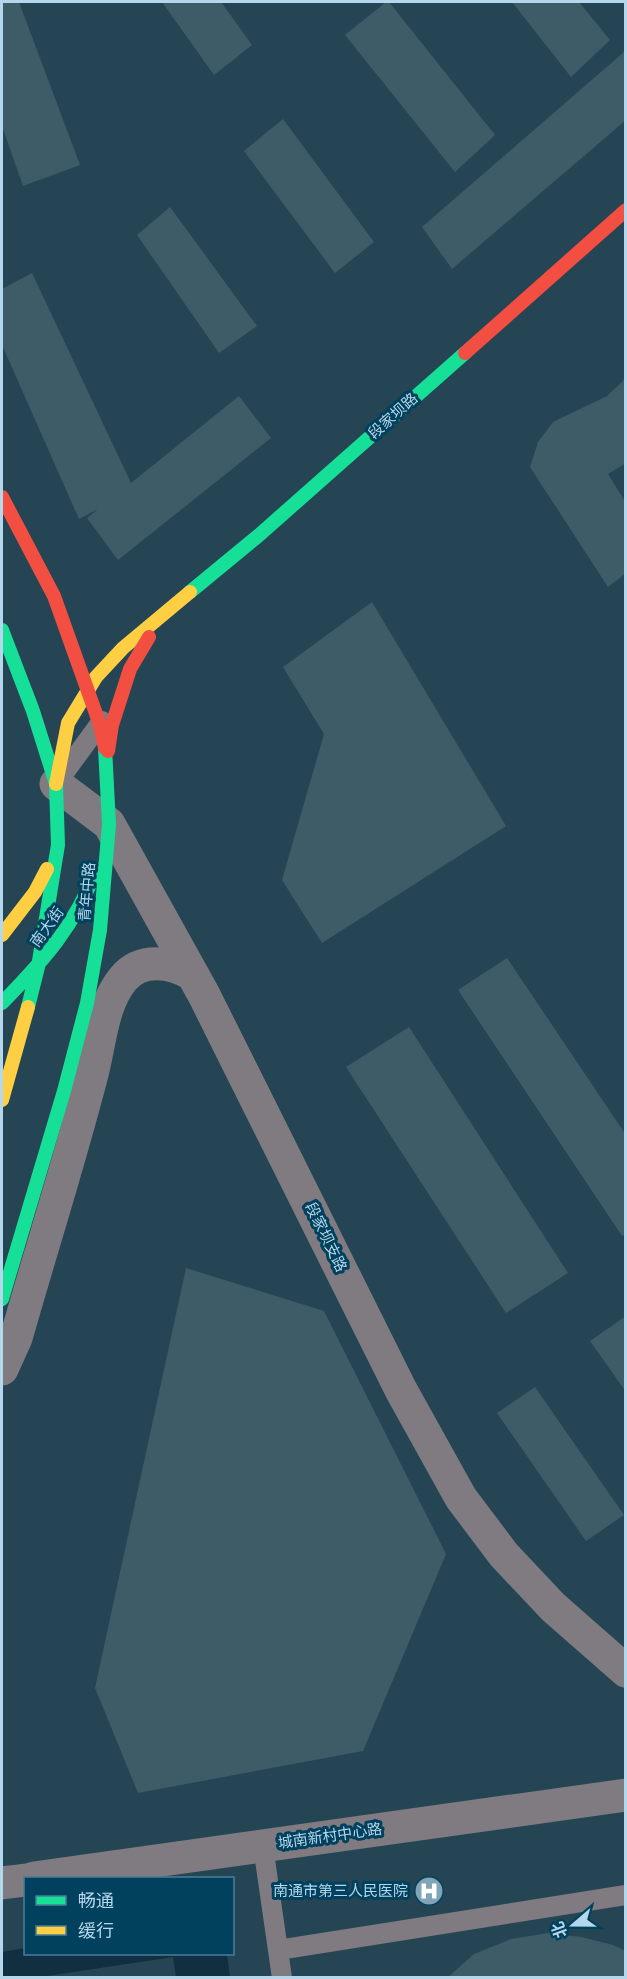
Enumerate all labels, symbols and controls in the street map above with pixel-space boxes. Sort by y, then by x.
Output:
street label: 段家坝路 [364,388,421,442]
street label: 青年中路 [74,861,98,923]
street label: 南大街 [26,903,67,950]
street label: 段家坝支路 [302,1199,351,1274]
street label: 城南新村中心路 [277,1819,383,1851]
hospital icon: 南通市第三人民医院 [413,1875,445,1907]
legend [24,1877,234,1955]
place label: 南通市第三人民医院 [273,1881,408,1899]
text: 畅通 [78,1889,114,1911]
north arrow [543,1895,603,1955]
text: 缓行 [78,1919,114,1941]
text: 北 [547,1920,570,1941]

